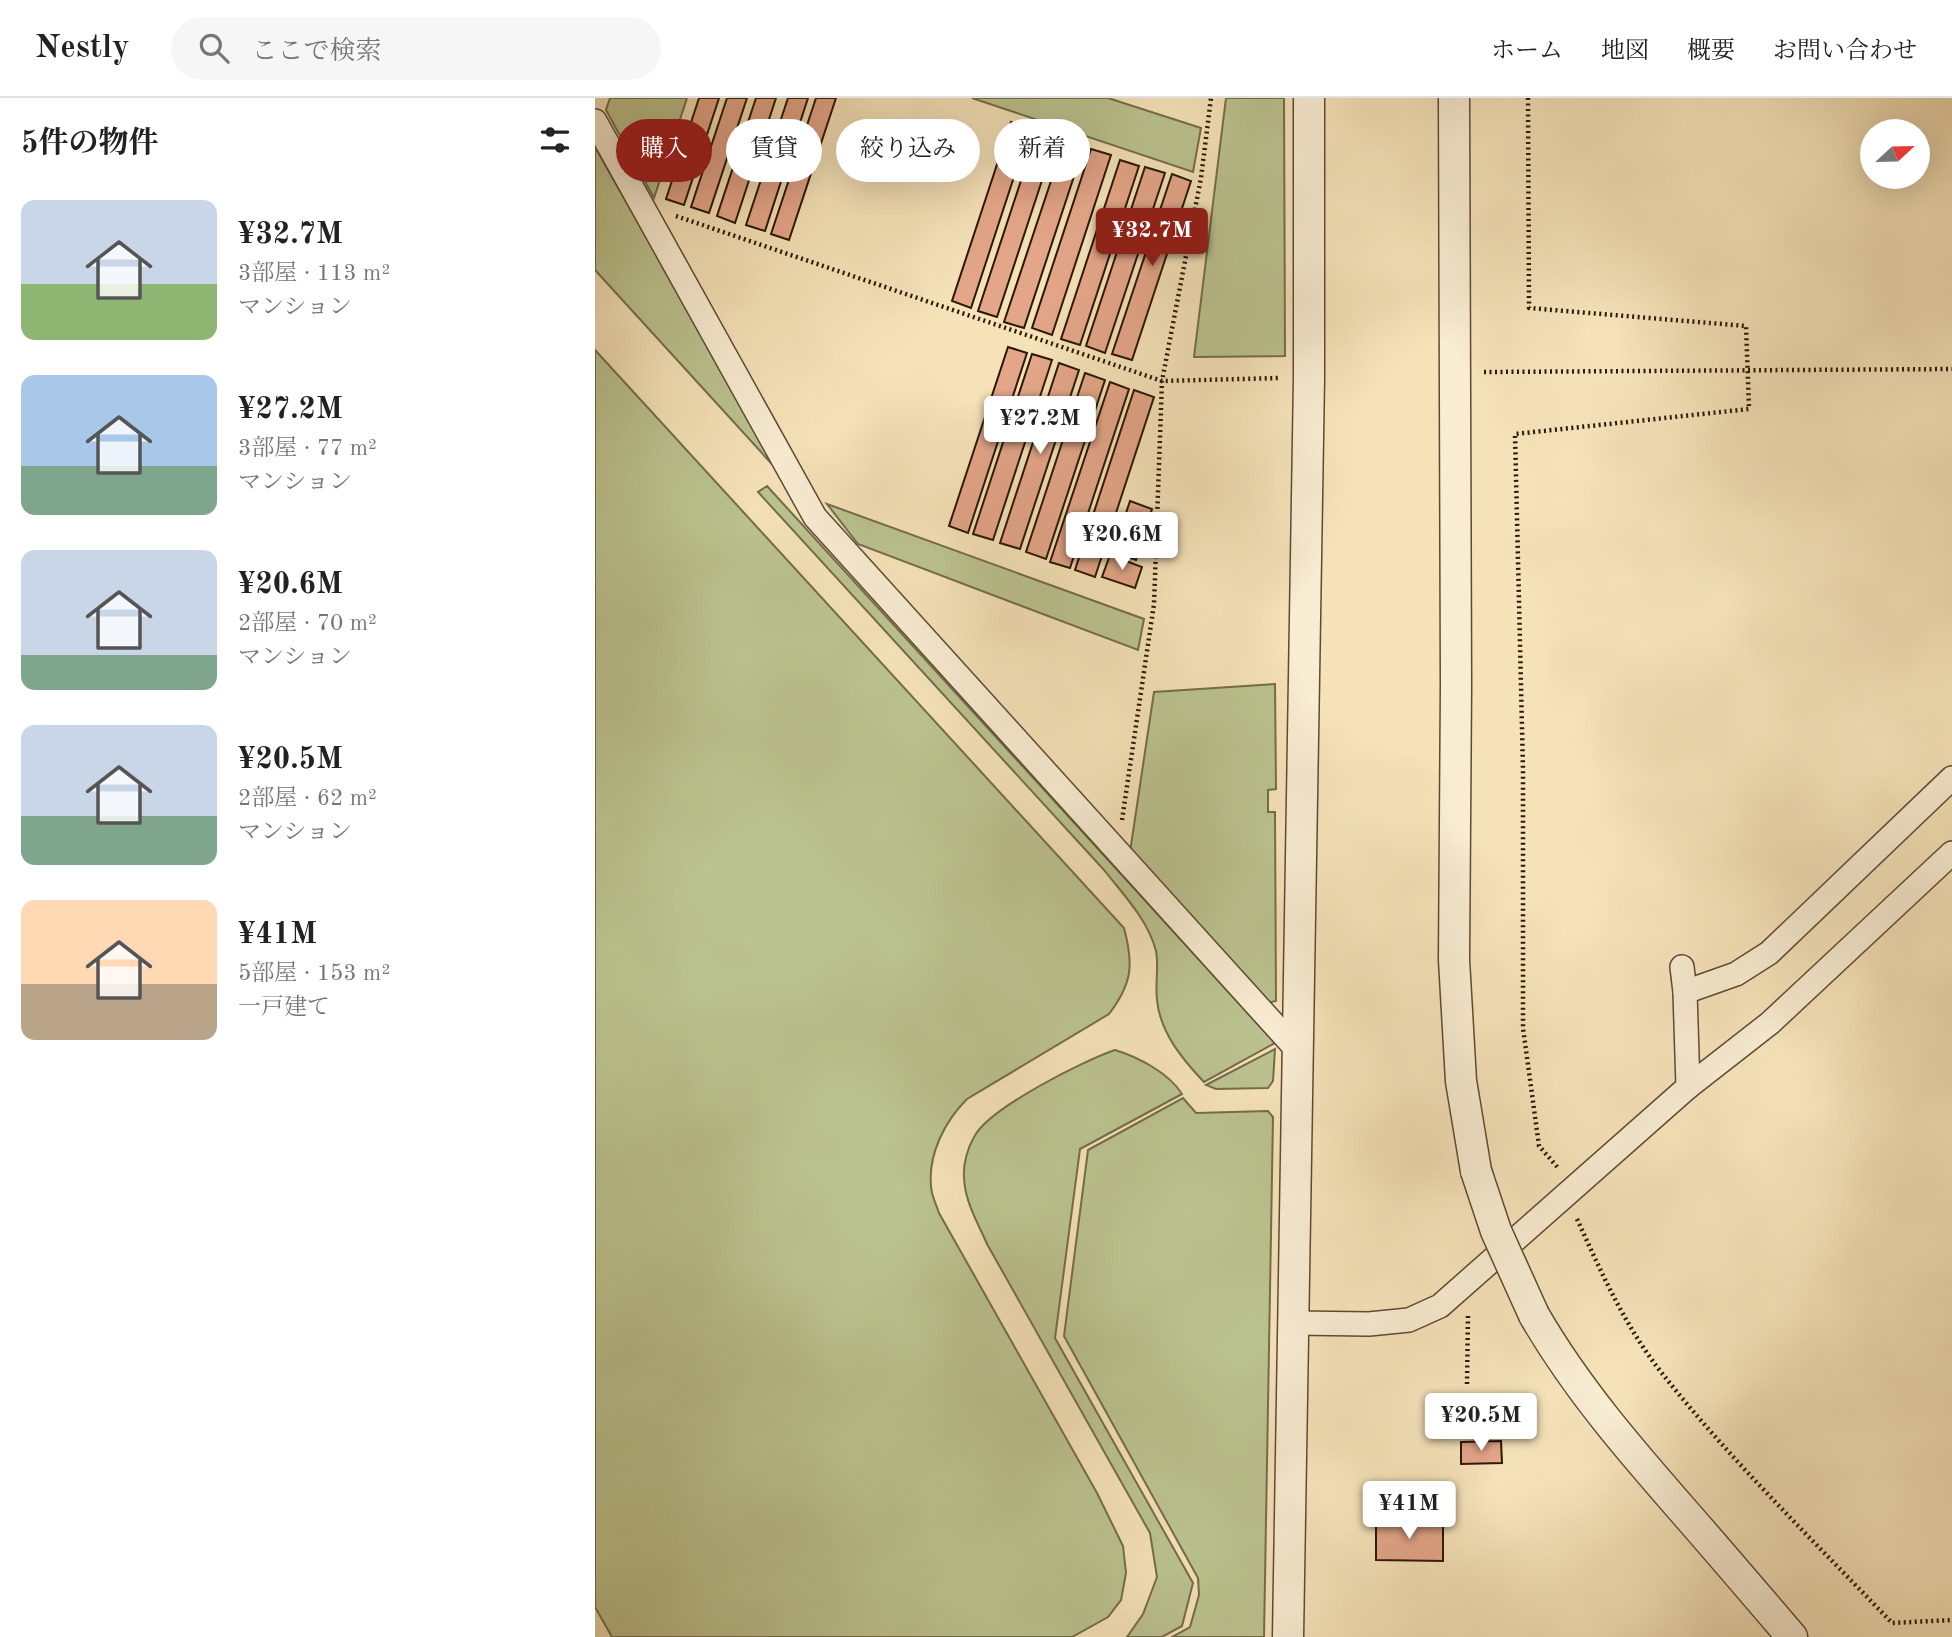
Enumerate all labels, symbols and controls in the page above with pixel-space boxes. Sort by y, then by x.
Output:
search box [171,17,661,80]
icon: search [195,29,233,67]
text: Nestly [35,32,129,65]
text: ここで検索 [251,39,381,65]
text: ホーム [1491,40,1563,64]
text: 地図 [1601,40,1649,64]
text: 概要 [1687,40,1735,64]
text: お問い合わせ [1773,40,1917,64]
chip: 購入 [616,119,712,182]
chip: 賃貸 [726,119,822,182]
chip: 絞り込み [836,119,980,182]
chip: 新着 [994,119,1090,182]
north arrow [1860,119,1930,189]
map controls [1860,119,1930,189]
icon: filters [536,121,574,159]
text: 5件の物件 [21,129,158,159]
pin: ¥32.7M [1095,208,1209,268]
text: ¥32.7M [1112,219,1192,242]
text: ¥32.7M [238,220,343,250]
icon: home [77,228,161,312]
text: 3部屋 · 113 m² [238,262,390,285]
text: マンション [238,296,352,319]
text: ¥27.2M [238,395,343,425]
pin: ¥27.2M [983,396,1097,456]
icon: home [77,403,161,487]
text: ¥27.2M [1000,407,1080,430]
text: 3部屋 · 77 m² [238,437,377,460]
text: マンション [238,471,352,494]
pin: ¥20.6M [1065,512,1179,572]
text: ¥20.6M [1082,523,1162,546]
text: ¥20.6M [238,570,343,600]
icon: home [77,578,161,662]
text: 2部屋 · 70 m² [238,612,377,635]
text: マンション [238,646,352,669]
text: ¥20.5M [238,745,343,775]
icon: home [77,753,161,837]
text: 2部屋 · 62 m² [238,787,377,810]
text: マンション [238,821,352,844]
text: ¥41M [238,920,317,950]
icon: home [77,928,161,1012]
text: 5部屋 · 153 m² [238,962,390,985]
text: 一戸建て [238,996,330,1019]
pin: ¥20.5M [1424,1394,1538,1453]
text: ¥20.5M [1441,1404,1521,1427]
pin: ¥41M [1368,1482,1450,1541]
text: ¥41M [1379,1492,1439,1515]

